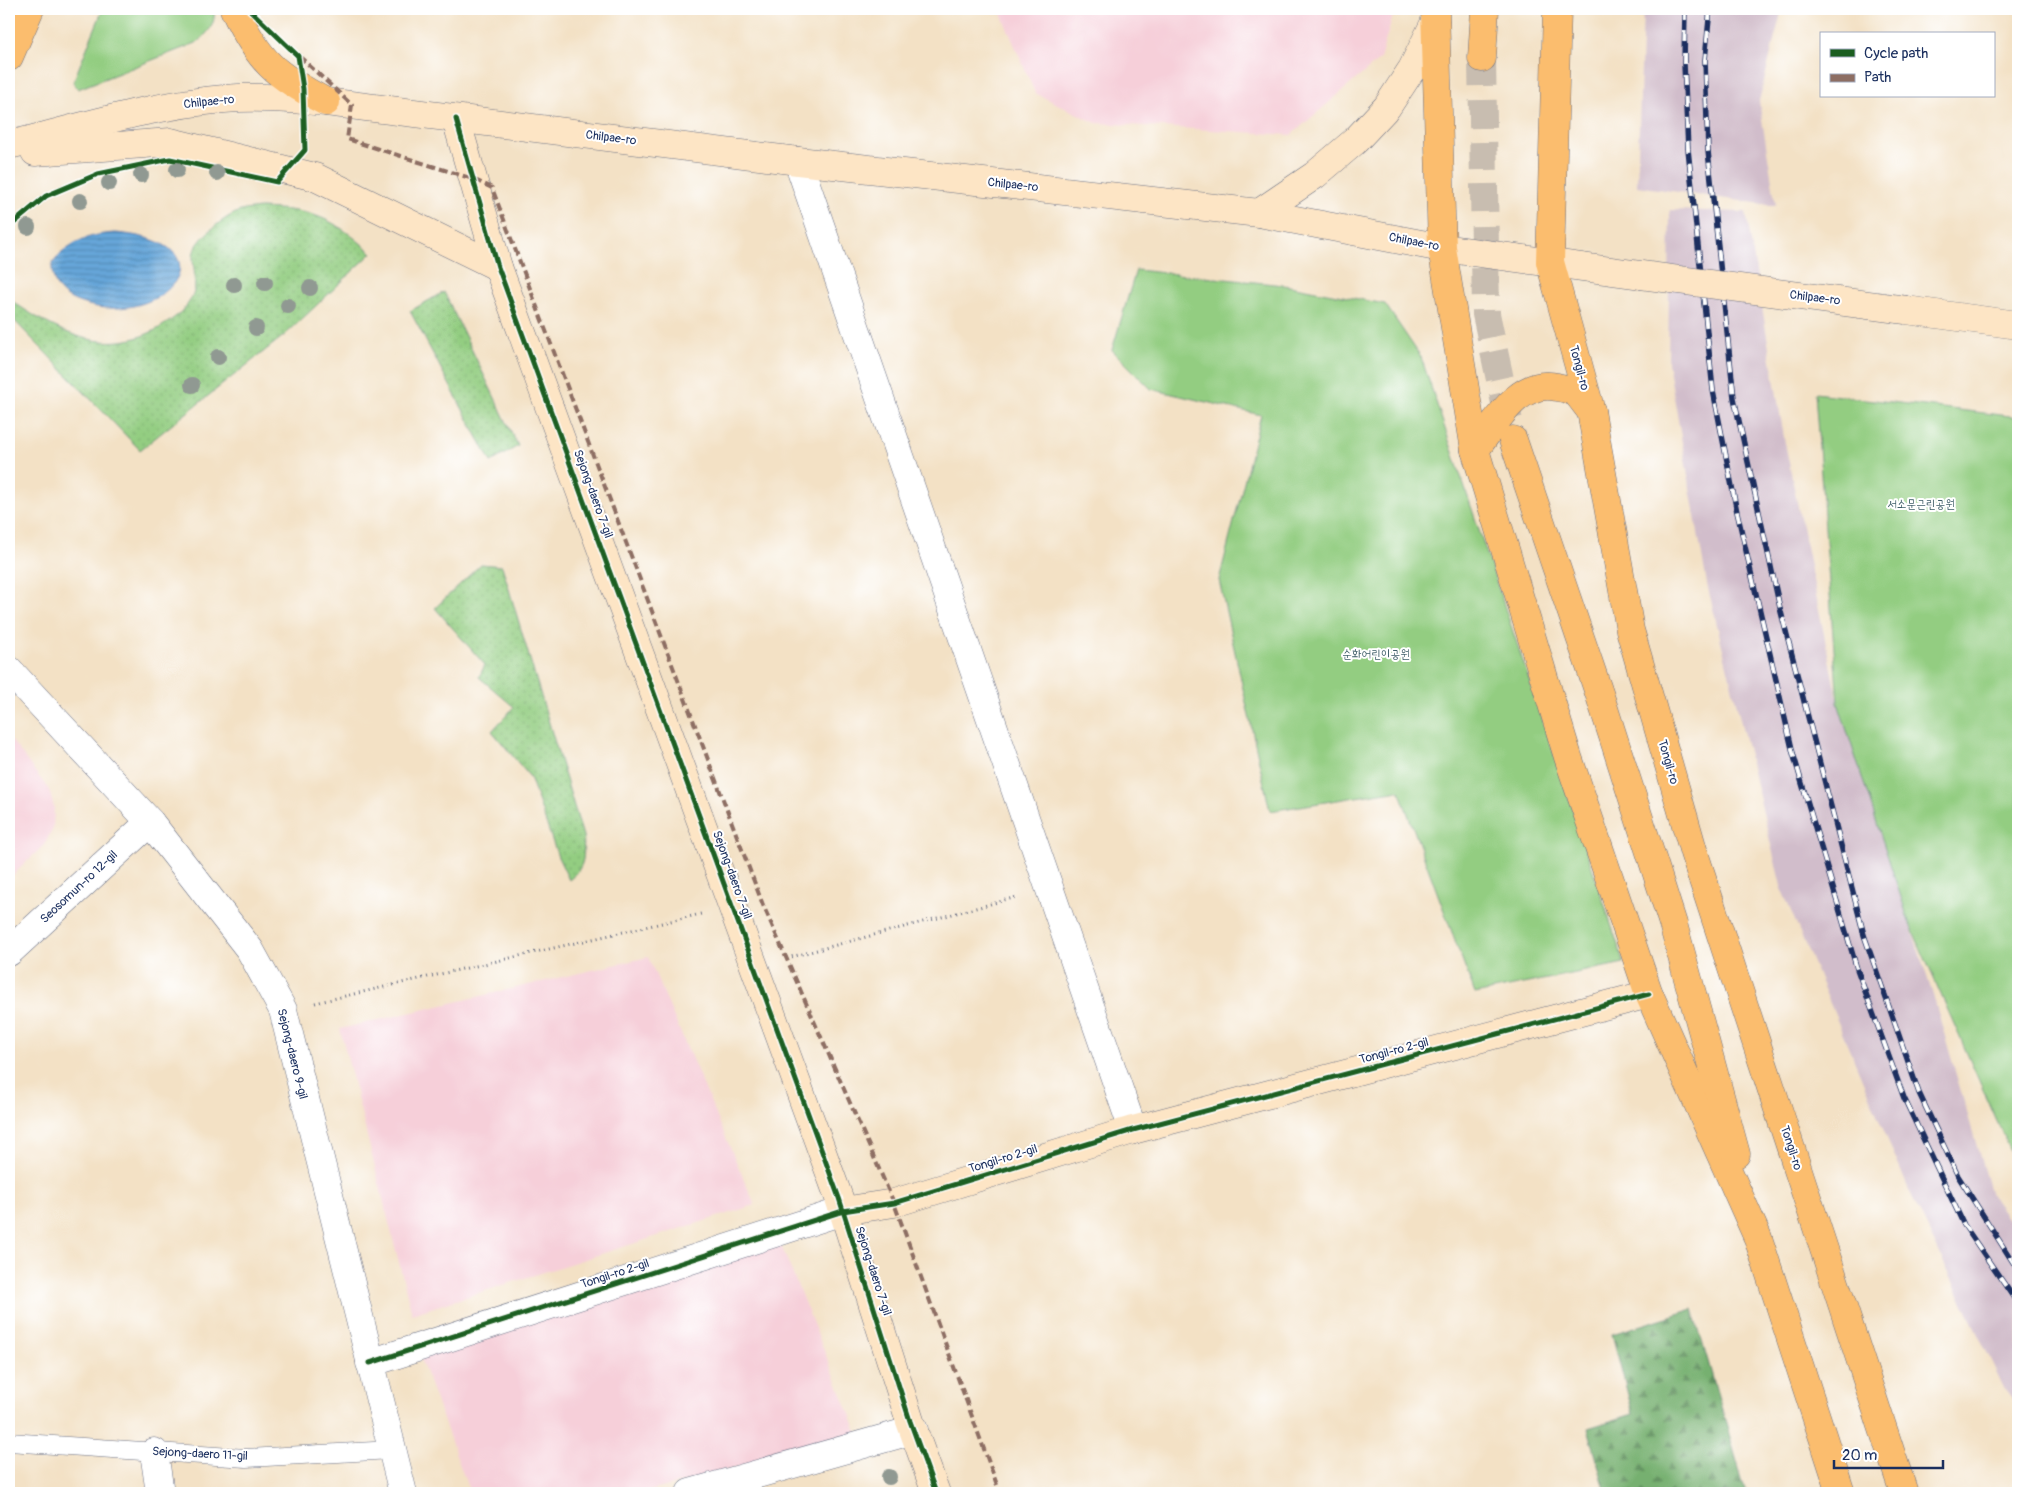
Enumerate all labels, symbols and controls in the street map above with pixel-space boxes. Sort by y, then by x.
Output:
legend [1820,32,1994,98]
text: Cycle path [1864,44,1928,63]
text: Path [1864,68,1891,87]
street label: Chilpae-ro [183,92,236,112]
street label: Chilpae-ro [585,127,638,149]
street label: Chilpae-ro [987,175,1040,195]
street label: Chilpae-ro [1388,230,1441,254]
street label: Chilpae-ro [1789,287,1842,309]
street label: Tongil-ro [1566,344,1592,393]
street label: Sejong-daero 7-gil [570,448,616,540]
park label: 서소문근린공원 [1887,497,1955,512]
park label: 순화어린이공원 [1342,647,1410,662]
street label: Tongil-ro [1654,738,1682,787]
street label: Sejong-daero 7-gil [709,829,755,921]
street label: Seosomun-ro 12-gil [37,847,121,927]
street label: Sejong-daero 9-gil [274,1007,311,1101]
street label: Tongil-ro 2-gil [1358,1034,1431,1067]
street label: Tongil-ro [1777,1124,1805,1173]
street label: Tongil-ro 2-gil [967,1141,1039,1177]
street label: Sejong-daero 7-gil [852,1225,895,1318]
street label: Tongil-ro 2-gil [579,1256,651,1292]
scale bar [1834,1437,1943,1469]
street label: Sejong-daero 11-gil [152,1444,248,1464]
text: 20 m [1842,1446,1877,1465]

